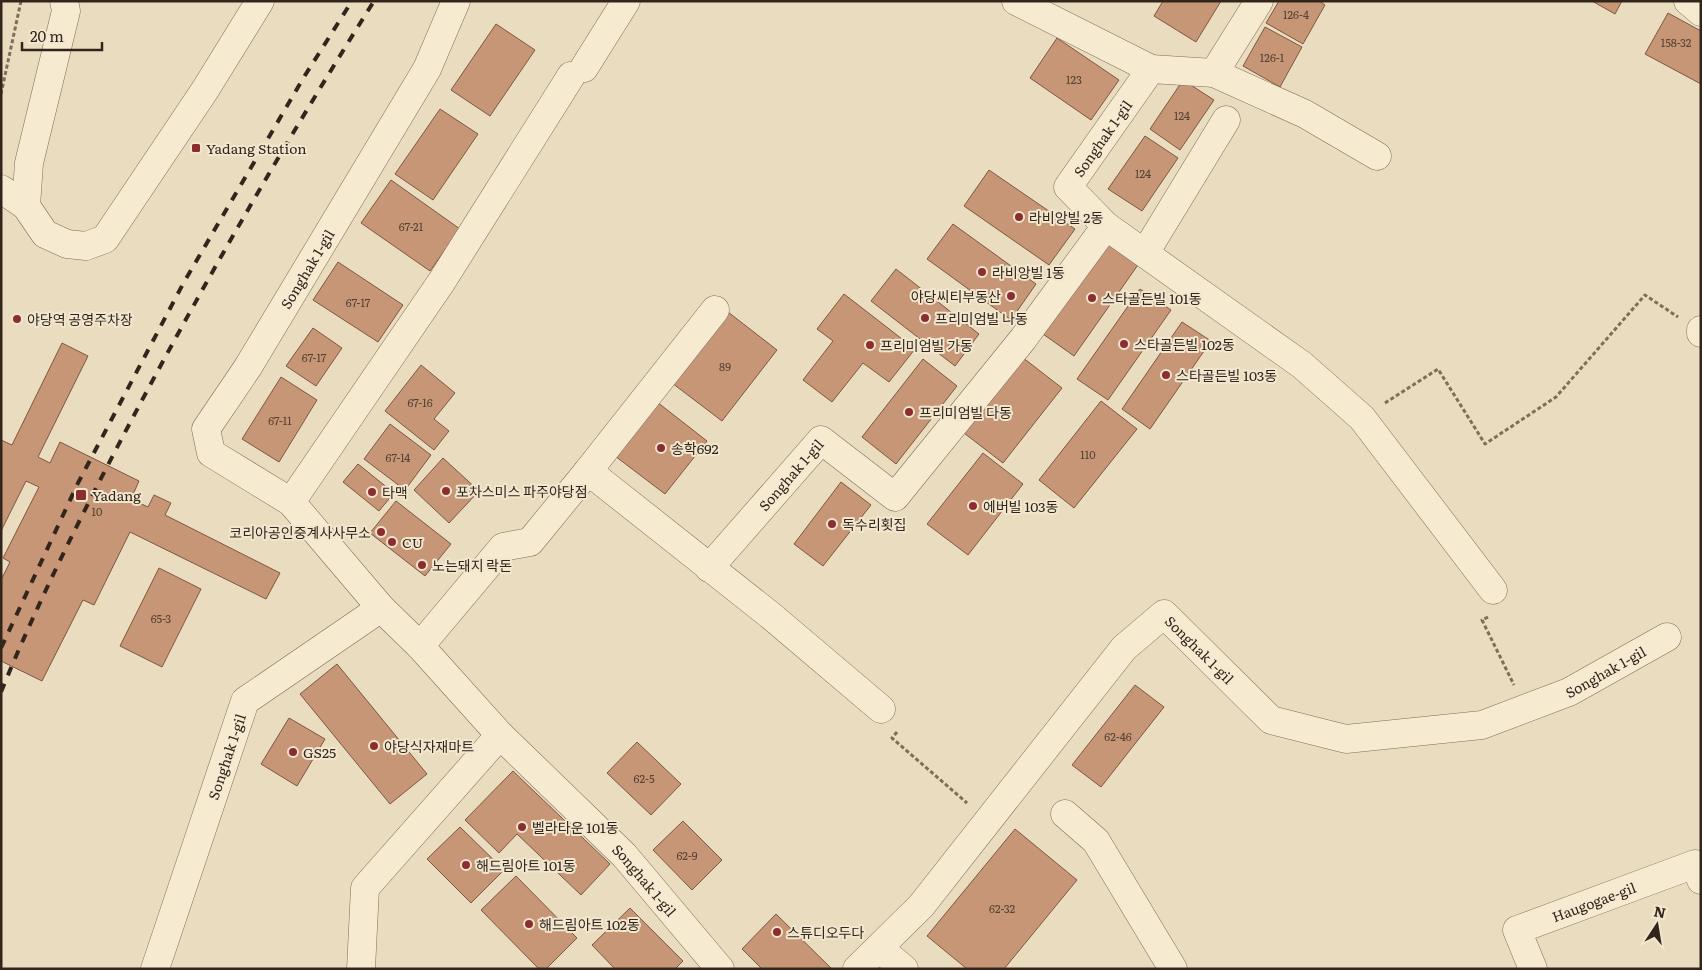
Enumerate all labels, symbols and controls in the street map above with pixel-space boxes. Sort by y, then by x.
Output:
house number: 126-4 [1283,6,1309,22]
scale bar [22,20,102,52]
text: 20 m [30,24,64,47]
house number: 158-32 [1661,34,1692,50]
house number: 126-1 [1260,49,1285,65]
house number: 123 [1066,71,1082,87]
street label: Songhak 1-gil [1068,96,1136,181]
house number: 124 [1174,107,1190,123]
place label: Yadang Station [206,138,306,158]
marker: Yadang Station [190,142,202,154]
house number: 124 [1135,165,1151,181]
place label: 라비앙빌 2동 [1029,207,1103,227]
marker: 라비앙빌 2동 [1013,211,1025,223]
house number: 67-21 [399,218,424,234]
street label: Songhak 1-gil [275,225,339,312]
place label: 라비앙빌 1동 [992,262,1065,282]
marker: 라비앙빌 1동 [976,266,988,278]
place label: 야당씨티부동산 [911,286,1001,306]
place label: 스타골든빌 101동 [1102,288,1202,308]
marker: 야당씨티부동산 [1005,290,1017,302]
marker: 스타골든빌 101동 [1086,292,1098,304]
house number: 67-17 [346,294,371,310]
place label: 프리미엄빌 나동 [935,308,1028,328]
place label: 야당역 공영주차장 [27,309,133,329]
marker: 프리미엄빌 나동 [919,312,931,324]
marker: 야당역 공영주차장 [11,313,23,325]
place label: 스타골든빌 102동 [1134,334,1235,354]
place label: 프리미엄빌 가동 [880,335,973,355]
marker: 스타골든빌 102동 [1118,338,1130,350]
marker: 프리미엄빌 가동 [864,339,876,351]
house number: 67-17 [302,349,327,365]
house number: 89 [719,358,731,374]
place label: 스타골든빌 103동 [1176,365,1277,385]
marker: 스타골든빌 103동 [1160,369,1172,381]
house number: 67-16 [407,394,433,410]
place label: 프리미엄빌 다동 [919,402,1012,422]
marker: 프리미엄빌 다동 [903,406,915,418]
house number: 67-11 [268,412,292,428]
street label: Songhak 1-gil [754,434,828,515]
place label: 송학692 [671,438,719,458]
marker: 송학692 [655,442,667,454]
house number: 110 [1080,446,1096,462]
house number: 67-14 [386,449,410,465]
place label: 포차스미스 파주야당점 [456,481,588,501]
place label: 타맥 [382,482,408,502]
place label: Yadang [92,485,141,505]
marker: 포차스미스 파주야당점 [440,485,452,497]
marker: 타맥 [366,486,378,498]
marker: Yadang [74,488,88,502]
place label: 에버빌 103동 [983,496,1059,516]
marker: 에버빌 103동 [967,500,979,512]
house number: 10 [92,503,102,519]
place label: 독수리횟집 [842,514,906,534]
marker: 독수리횟집 [826,518,838,530]
place label: 코리아공인중계사사무소 [229,522,371,542]
marker: 코리아공인중계사사무소 [375,526,387,538]
place label: CU [402,532,423,552]
marker: CU [386,536,398,548]
place label: 노는돼지 락돈 [432,555,512,575]
marker: 노는돼지 락돈 [416,559,428,571]
house number: 65-3 [151,610,171,626]
street label: Songhak 1-gil [1161,611,1239,688]
street label: Songhak 1-gil [1561,641,1649,702]
street label: Songhak 1-gil [203,711,250,802]
house number: 62-46 [1104,728,1132,744]
place label: 야당식자재마트 [384,736,474,756]
marker: 야당식자재마트 [368,740,380,752]
place label: GS25 [303,742,336,762]
marker: GS25 [287,746,299,758]
house number: 62-5 [634,770,655,786]
place label: 벨라타운 101동 [532,817,619,837]
marker: 벨라타운 101동 [516,821,528,833]
street label: Songhak 1-gil [608,839,682,921]
house number: 62-9 [676,847,698,863]
place label: 해드림아트 101동 [476,855,576,875]
marker: 해드림아트 101동 [460,859,472,871]
street label: Haugogae-gil [1549,877,1639,926]
house number: 62-32 [989,900,1015,916]
north arrow [1632,900,1682,950]
text: N [1652,900,1668,922]
place label: 해드림아트 102동 [539,914,640,934]
marker: 해드림아트 102동 [523,918,535,930]
place label: 스튜디오두다 [787,922,864,942]
marker: 스튜디오두다 [771,926,783,938]

